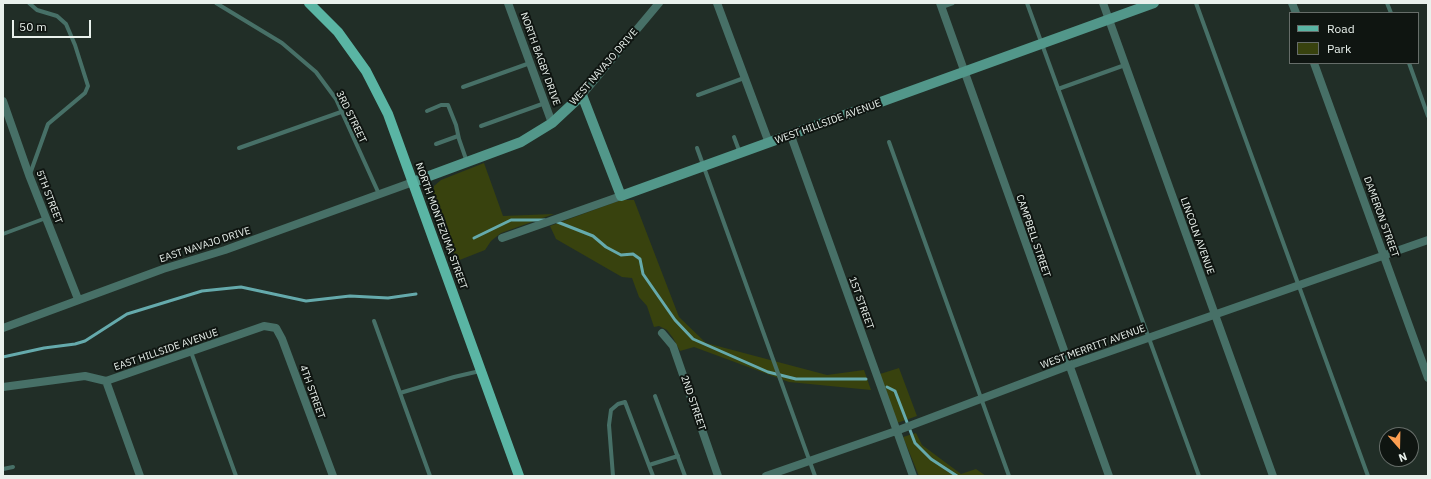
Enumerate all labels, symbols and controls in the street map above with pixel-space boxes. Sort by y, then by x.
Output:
street label: NORTH BAGBY DRIVE [517,11,563,107]
scale bar [14,12,93,38]
legend [1289,12,1419,64]
text: 50 m [19,19,47,34]
text: Road [1327,21,1355,36]
street label: WEST NAVAJO DRIVE [568,26,640,108]
text: Park [1327,41,1351,56]
street label: 3RD STREET [333,89,369,145]
street label: WEST HILLSIDE AVENUE [773,97,883,147]
street label: NORTH MONTEZUMA STREET [412,161,470,291]
street label: 5TH STREET [33,169,65,225]
street label: DAMERON STREET [1361,175,1401,259]
street label: CAMPBELL STREET [1013,193,1053,279]
street label: LINCOLN AVENUE [1177,196,1217,276]
street label: EAST NAVAJO DRIVE [158,225,252,265]
street label: 1ST STREET [846,275,876,331]
street label: WEST MERRITT AVENUE [1039,322,1147,372]
street label: EAST HILLSIDE AVENUE [112,327,220,373]
street label: 4TH STREET [297,363,327,421]
street label: 2ND STREET [678,374,708,432]
north arrow [1379,427,1419,467]
text: N [1397,449,1409,465]

